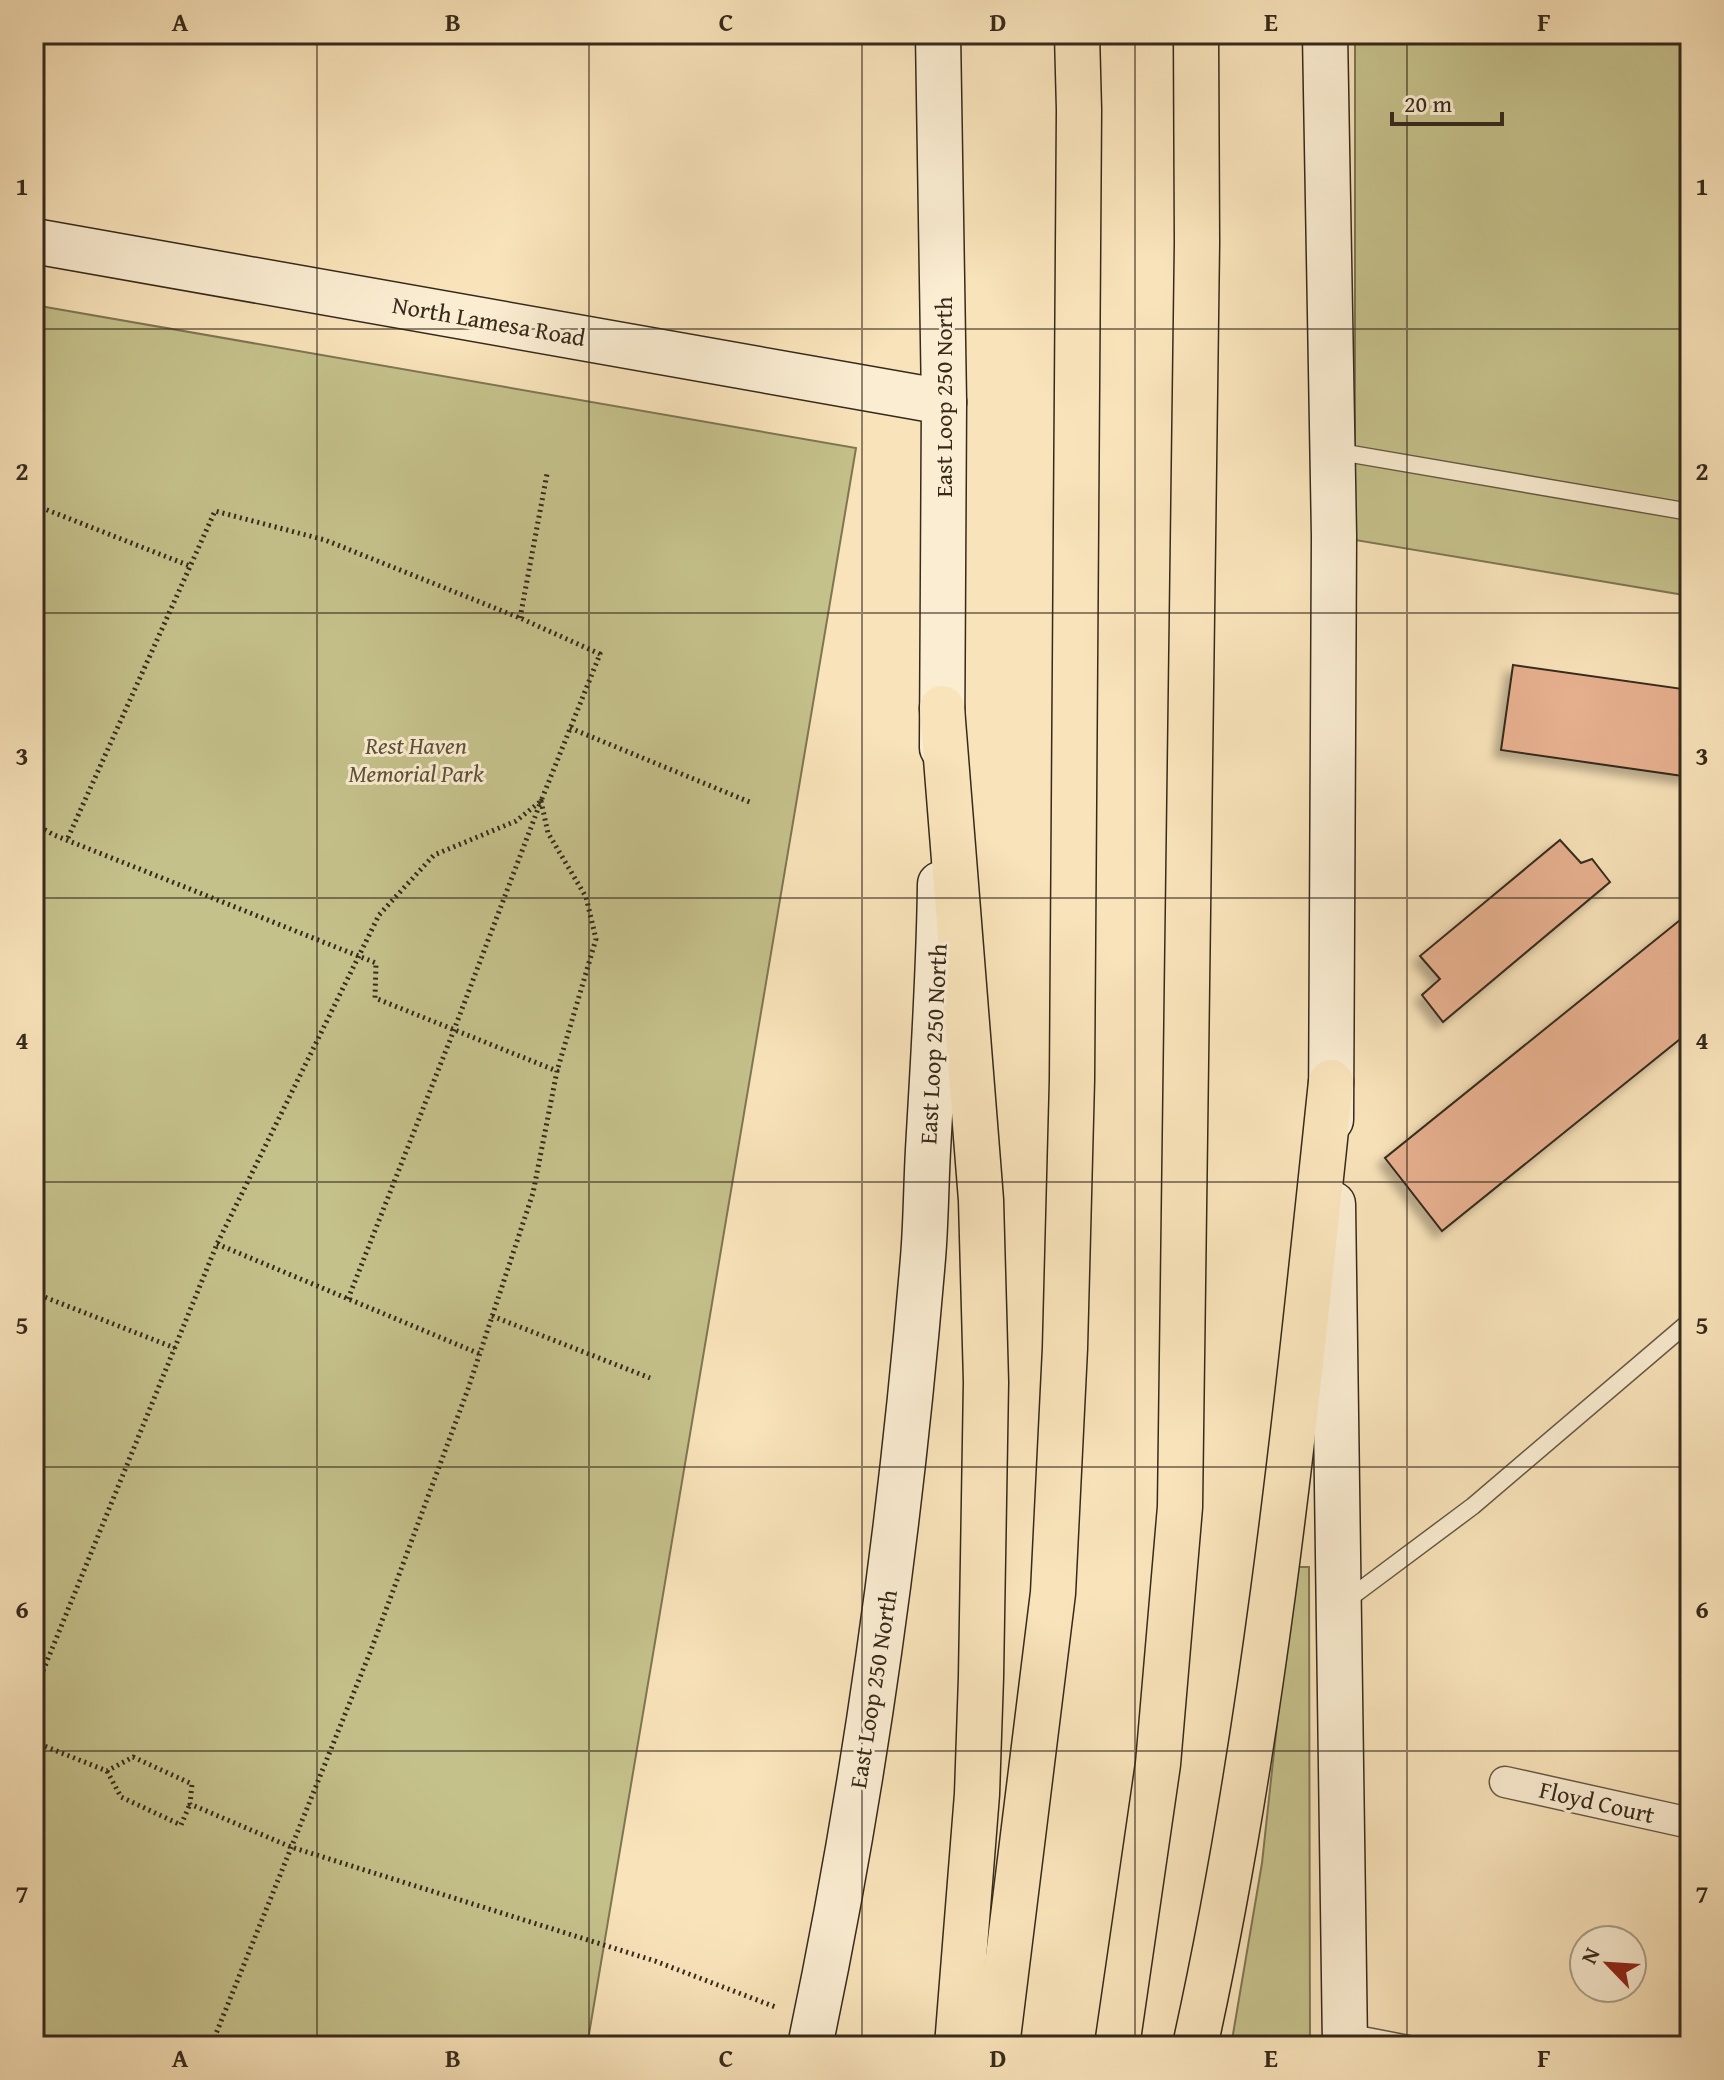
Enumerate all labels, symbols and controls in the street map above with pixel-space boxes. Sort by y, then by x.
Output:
text: A [172,2,189,41]
text: B [445,2,461,41]
text: C [719,2,733,41]
text: D [990,2,1006,41]
text: E [1264,2,1278,41]
text: F [1537,2,1551,41]
scale bar [1392,76,1502,126]
text: 20 m [1404,86,1452,121]
text: 1 [15,166,29,205]
text: 1 [1695,166,1709,205]
street label: North Lamesa Road [390,287,588,355]
street label: East Loop 250 North [926,296,961,497]
text: 2 [15,451,29,490]
text: 2 [1695,451,1709,490]
park label: Rest Haven Memorial Park [348,728,484,791]
text: 3 [15,736,29,775]
text: 3 [1695,736,1709,775]
street label: East Loop 250 North [910,942,956,1145]
text: 4 [15,1020,29,1059]
text: 4 [1695,1020,1709,1059]
text: 5 [15,1305,29,1344]
text: 5 [1695,1305,1709,1344]
street label: East Loop 250 North [840,1587,906,1791]
text: 6 [15,1589,29,1628]
text: 6 [1695,1589,1709,1628]
street label: Floyd Court [1536,1772,1659,1832]
text: 7 [15,1874,29,1913]
text: 7 [1695,1874,1709,1913]
north arrow [1568,1924,1648,2004]
text: N [1572,1942,1608,1969]
text: A [172,2038,189,2077]
text: B [445,2038,461,2077]
text: C [719,2038,733,2077]
text: D [990,2038,1006,2077]
text: E [1264,2038,1278,2077]
text: F [1537,2038,1551,2077]

